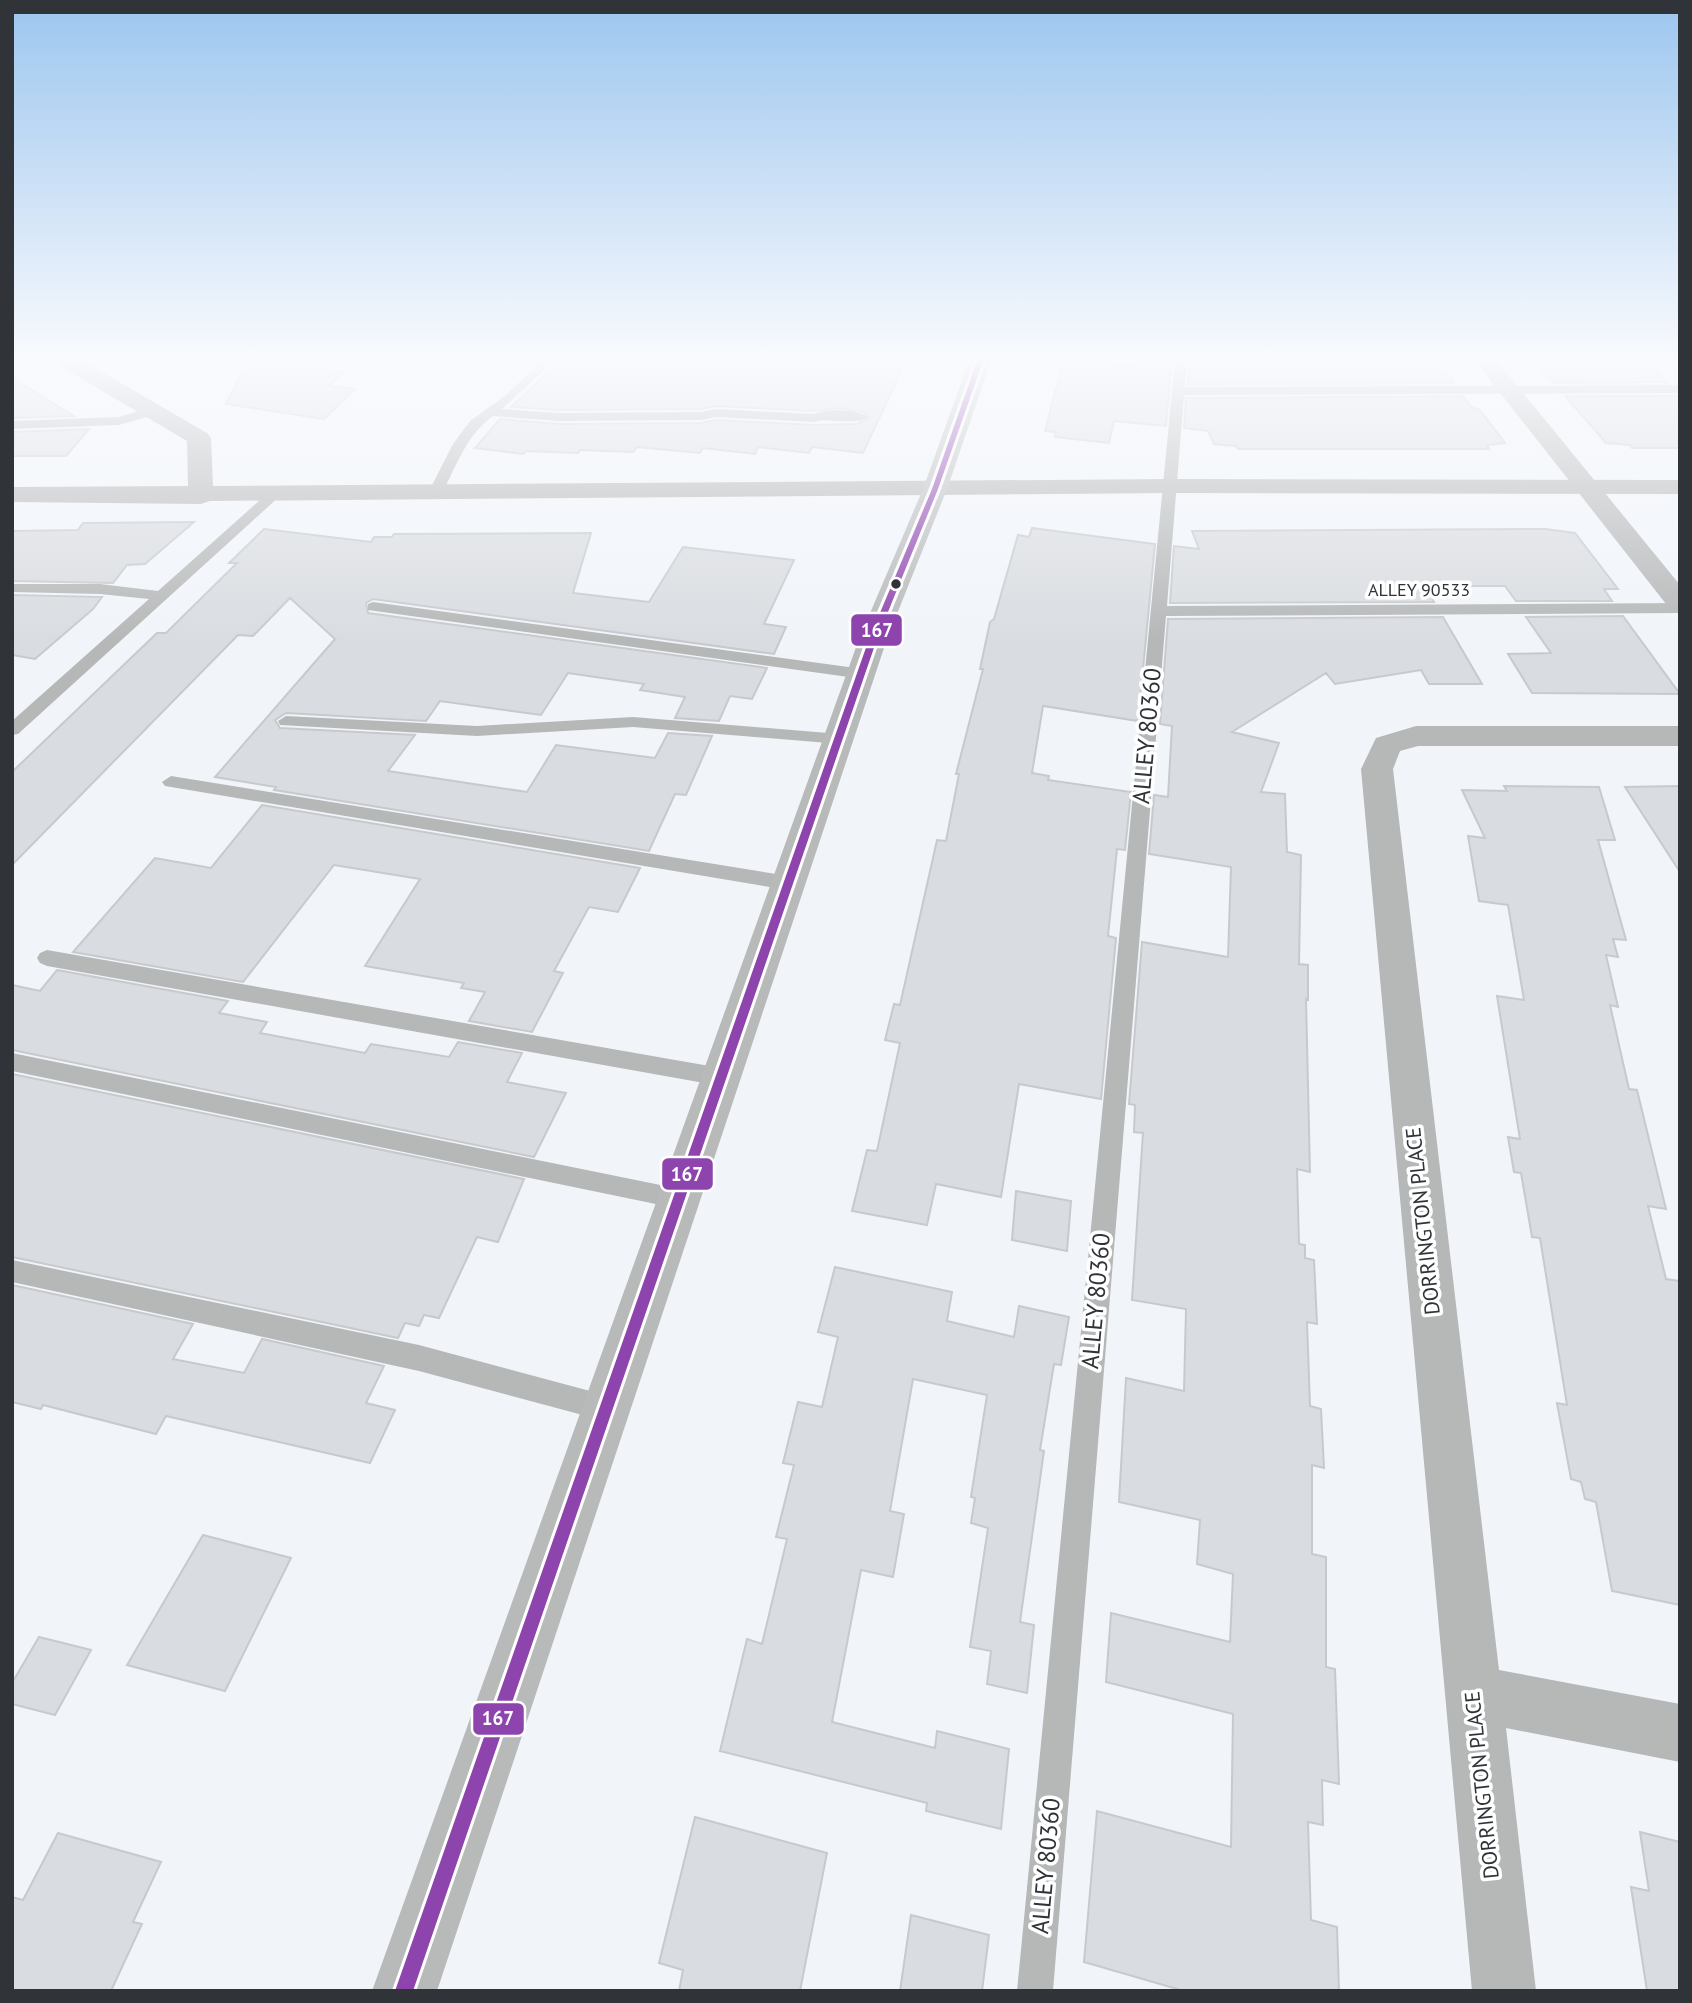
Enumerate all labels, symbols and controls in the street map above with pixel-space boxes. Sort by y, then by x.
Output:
unlabelled marker [889,577,903,591]
street label: ALLEY 90533 [1368,578,1470,601]
line badge: 167 [850,613,903,647]
text: 167 [861,618,893,642]
street label: ALLEY 80360 [1125,667,1168,805]
street label: DORRINGTON PLACE [1399,1126,1446,1316]
line badge: 167 [661,1157,714,1191]
text: 167 [671,1162,703,1186]
street label: ALLEY 80360 [1074,1232,1117,1370]
street label: DORRINGTON PLACE [1458,1690,1505,1880]
line badge: 167 [472,1702,525,1736]
text: 167 [482,1706,514,1730]
street label: ALLEY 80360 [1024,1797,1067,1935]

